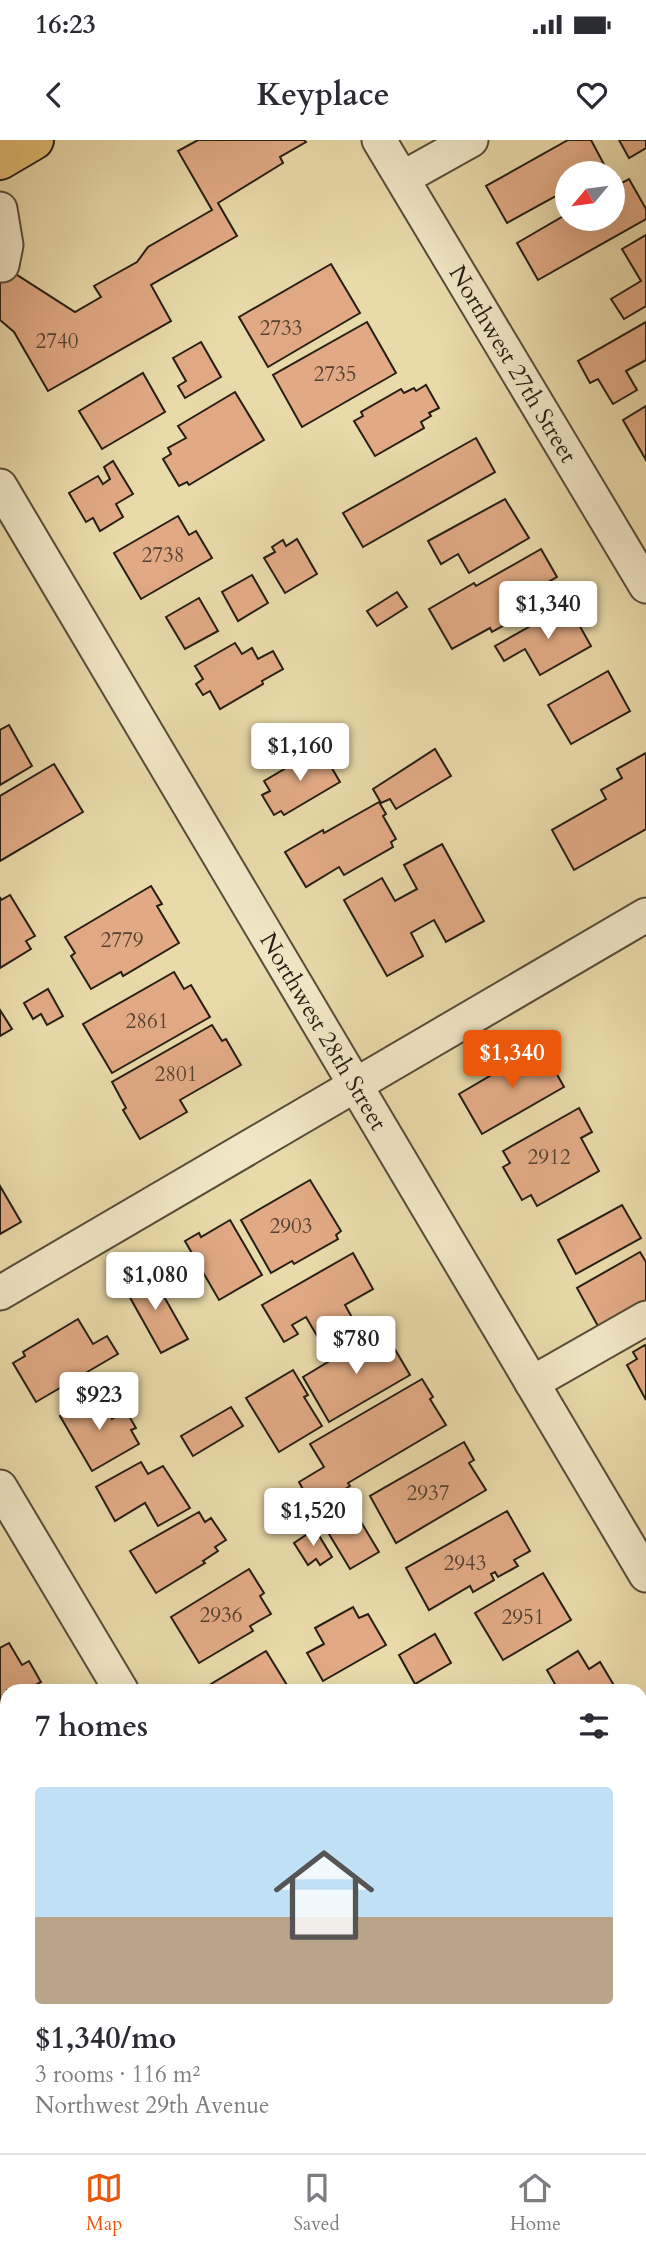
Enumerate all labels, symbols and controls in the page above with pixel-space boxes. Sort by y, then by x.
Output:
text: 16:23 [35,7,96,42]
text: Keyplace [256,73,390,117]
icon: back [35,76,73,114]
icon: heart [573,76,611,114]
north arrow [555,161,625,231]
map controls [555,161,625,231]
street label: Northwest 27th Street [441,259,585,469]
house number: 2733 [259,314,303,343]
house number: 2740 [35,327,79,356]
house number: 2735 [313,360,357,389]
house number: 2738 [141,541,185,570]
pin: $1,340 [491,582,605,641]
text: $1,340 [515,588,581,619]
pin: $1,160 [243,724,357,783]
text: $1,160 [267,730,333,761]
house number: 2779 [100,926,144,955]
street label: Northwest 28th Street [252,926,395,1137]
house number: 2861 [125,1007,169,1036]
pin: $1,340 [455,1030,569,1090]
text: $1,340 [479,1037,545,1068]
house number: 2801 [154,1060,198,1089]
house number: 2912 [527,1143,571,1172]
house number: 2903 [269,1212,313,1241]
pin: $1,080 [98,1252,212,1312]
text: $1,080 [122,1259,188,1290]
pin: $780 [315,1316,397,1376]
text: $780 [332,1323,380,1354]
pin: $923 [58,1372,140,1432]
text: $923 [75,1379,123,1410]
house number: 2937 [406,1479,450,1508]
pin: $1,520 [256,1488,370,1548]
text: $1,520 [280,1495,346,1526]
house number: 2943 [443,1549,487,1578]
house number: 2936 [199,1601,243,1630]
house number: 2951 [501,1603,545,1632]
text: 7 homes [35,1706,148,1747]
icon: filters [575,1707,613,1745]
icon: home [261,1832,387,1958]
text: $1,340/mo [35,2018,176,2059]
text: 3 rooms · 116 m² [35,2059,200,2090]
text: Northwest 29th Avenue [35,2090,270,2121]
tab: Map [85,2169,123,2237]
tab: Saved [294,2169,340,2237]
tab: Home [510,2169,561,2237]

